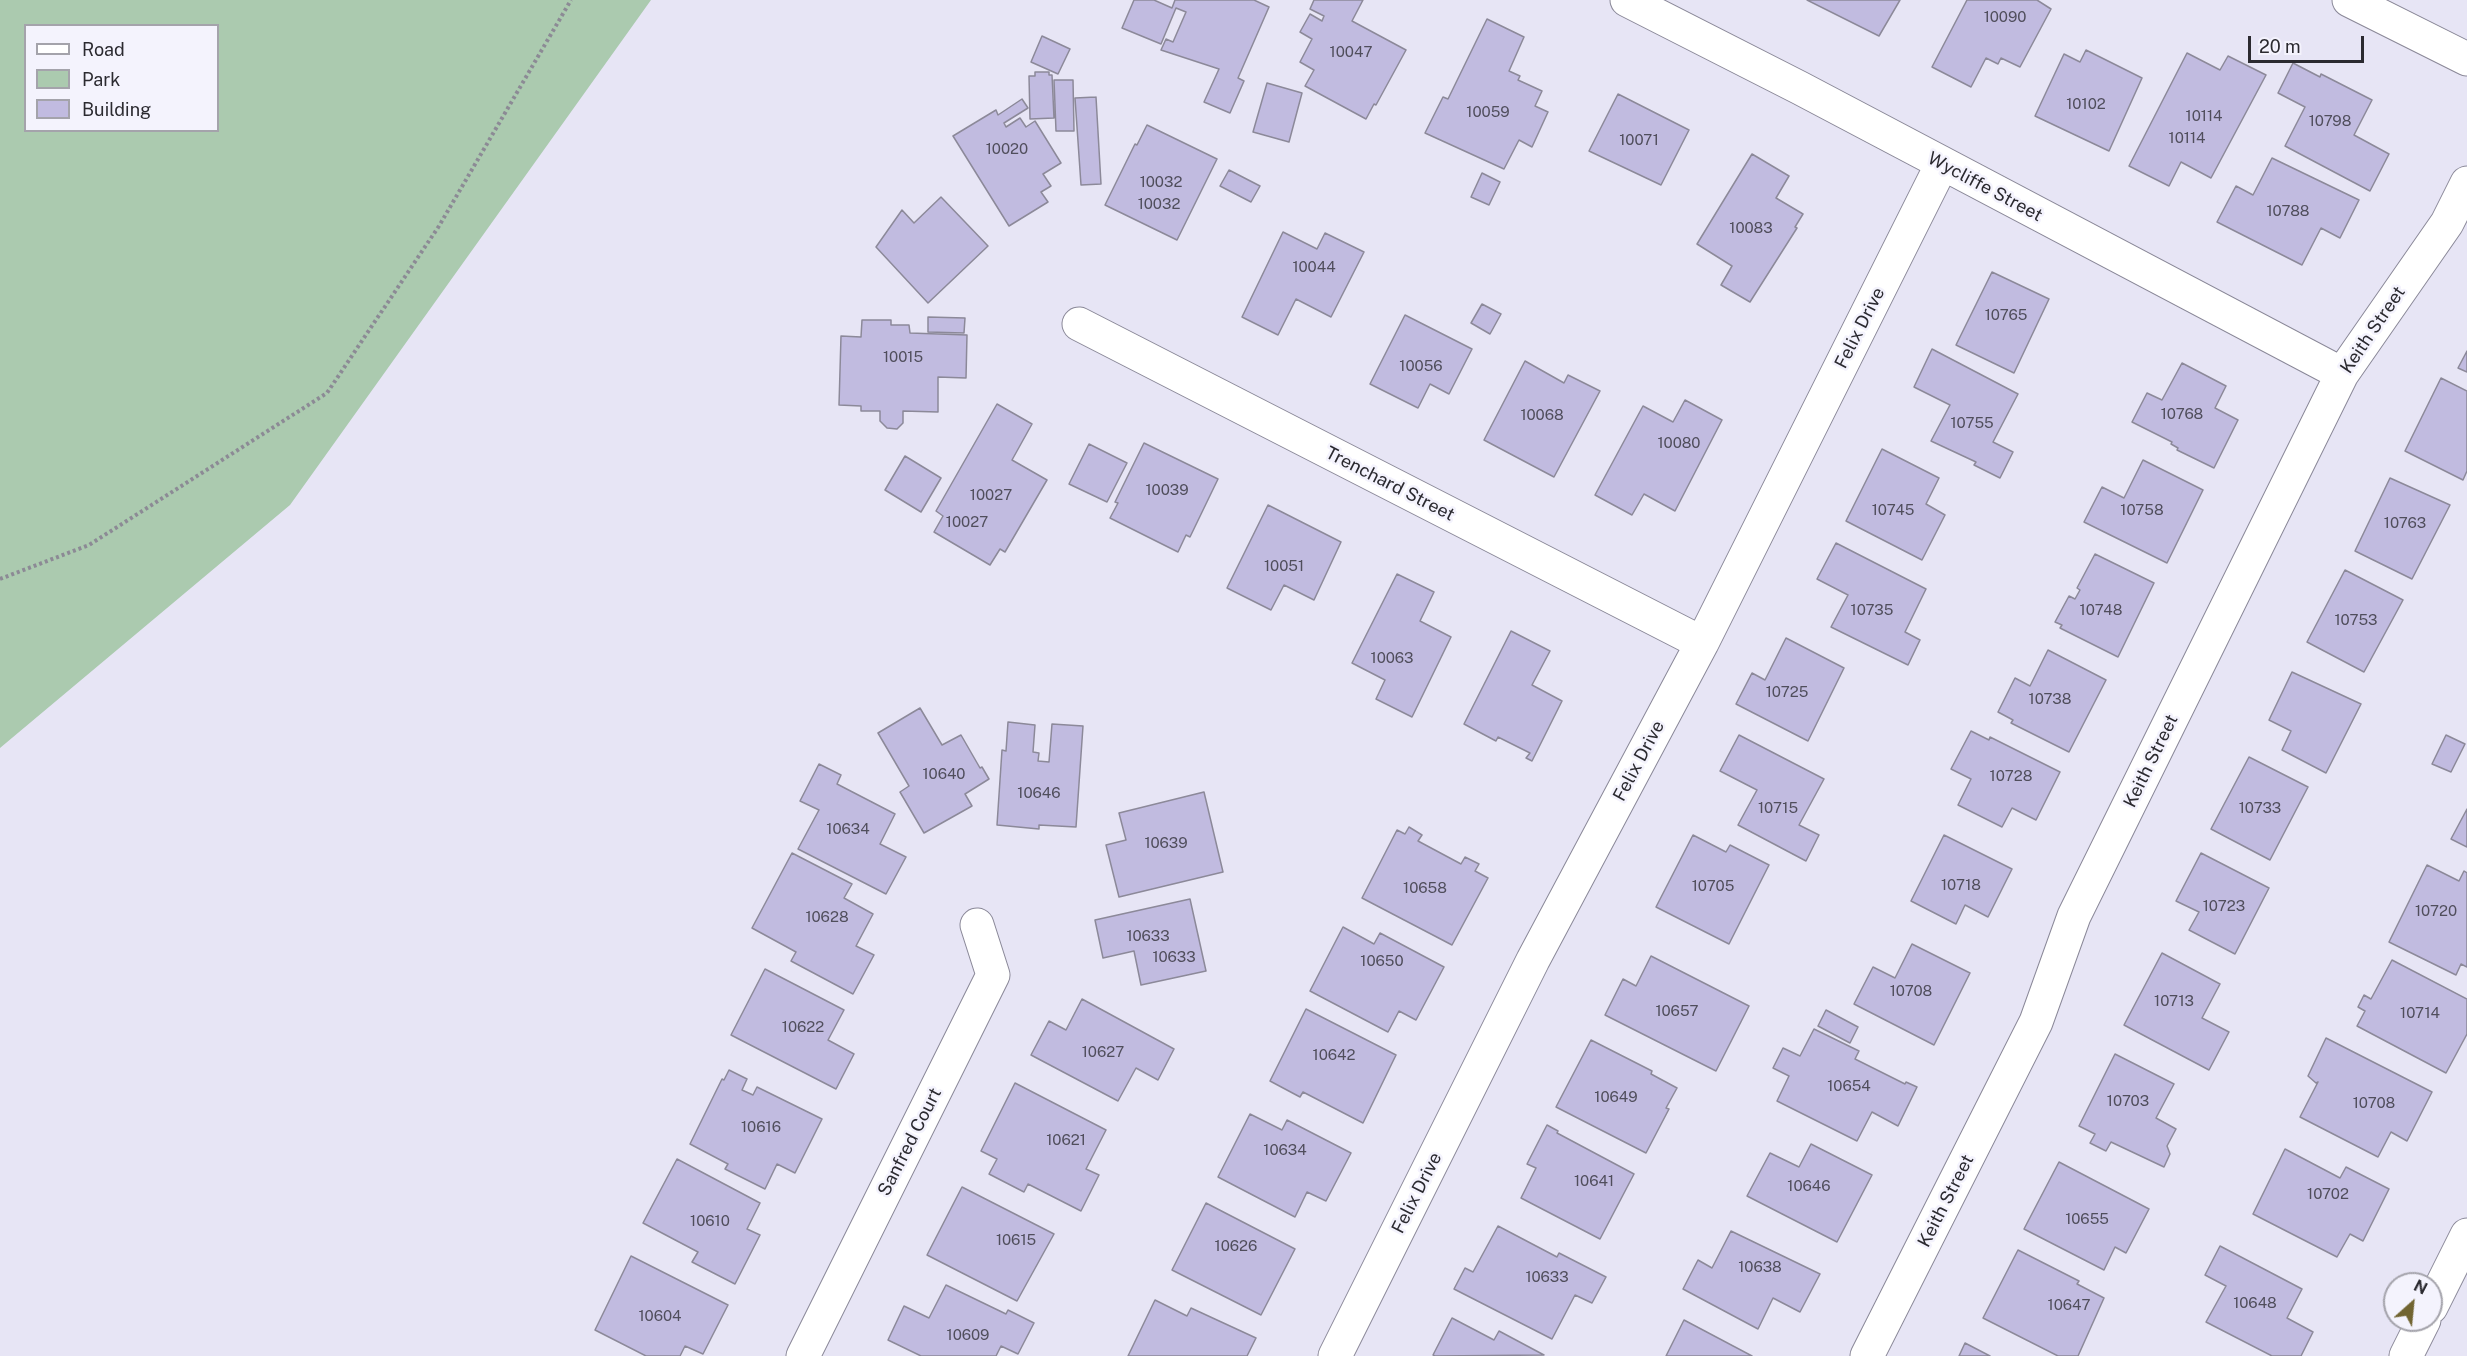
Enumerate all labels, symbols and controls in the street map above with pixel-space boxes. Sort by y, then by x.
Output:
house number: 10090 [1984,8,2026,26]
legend [24,24,219,132]
scale bar [2251,24,2366,62]
text: 20 m [2259,36,2301,57]
text: Road [82,39,125,60]
house number: 10047 [1330,43,1372,61]
text: Park [82,69,120,90]
house number: 10102 [2066,95,2106,113]
text: Building [82,99,151,120]
house number: 10059 [1466,103,1510,121]
house number: 10114 [2186,107,2222,125]
house number: 10798 [2309,112,2351,130]
house number: 10114 [2169,129,2205,147]
house number: 10071 [1619,131,1659,149]
house number: 10020 [986,140,1028,158]
street label: Wycliffe Street [1924,148,2046,226]
house number: 10032 [1140,173,1182,191]
house number: 10032 [1138,195,1180,213]
house number: 10788 [2266,202,2310,220]
house number: 10083 [1729,219,1773,237]
house number: 10044 [1292,258,1336,276]
street label: Keith Street [2336,282,2410,378]
street label: Felix Drive [1830,284,1890,372]
house number: 10765 [1985,306,2027,324]
house number: 10015 [883,348,923,366]
house number: 10056 [1399,357,1443,375]
house number: 10768 [2161,405,2203,423]
house number: 10068 [1520,406,1564,424]
house number: 10755 [1950,414,1994,432]
house number: 10080 [1657,434,1701,452]
street label: Trenchard Street [1322,442,1458,526]
house number: 10039 [1146,481,1188,499]
house number: 10027 [970,486,1012,504]
house number: 10745 [1872,501,1914,519]
house number: 10758 [2120,501,2164,519]
house number: 10027 [946,513,988,531]
house number: 10763 [2384,514,2426,532]
house number: 10051 [1264,557,1304,575]
house number: 10735 [1851,601,1893,619]
house number: 10748 [2080,601,2122,619]
house number: 10753 [2334,611,2378,629]
house number: 10063 [1371,649,1413,667]
house number: 10725 [1766,683,1808,701]
house number: 10738 [2029,690,2071,708]
street label: Keith Street [2119,711,2183,811]
street label: Felix Drive [1609,717,1669,805]
house number: 10640 [922,765,966,783]
house number: 10728 [1990,767,2032,785]
house number: 10646 [1017,784,1061,802]
house number: 10715 [1758,799,1798,817]
house number: 10733 [2239,799,2281,817]
house number: 10634 [826,820,870,838]
house number: 10639 [1144,834,1188,852]
house number: 10718 [1941,876,1981,894]
house number: 10705 [1692,877,1734,895]
house number: 10658 [1403,879,1447,897]
house number: 10723 [2203,897,2245,915]
house number: 10720 [2415,902,2457,920]
house number: 10628 [805,908,849,926]
house number: 10633 [1126,927,1170,945]
house number: 10633 [1152,948,1196,966]
house number: 10650 [1360,952,1404,970]
house number: 10708 [1890,982,1932,1000]
house number: 10713 [2154,992,2194,1010]
house number: 10657 [1655,1002,1699,1020]
house number: 10714 [2400,1004,2440,1022]
house number: 10622 [782,1018,824,1036]
house number: 10627 [1082,1043,1124,1061]
house number: 10642 [1313,1046,1355,1064]
house number: 10654 [1827,1077,1871,1095]
street label: Sanfred Court [874,1084,946,1200]
house number: 10649 [1594,1088,1638,1106]
house number: 10703 [2107,1092,2149,1110]
house number: 10708 [2353,1094,2395,1112]
house number: 10616 [741,1118,781,1136]
house number: 10621 [1046,1131,1086,1149]
house number: 10634 [1263,1141,1307,1159]
street label: Felix Drive [1387,1149,1447,1237]
street label: Keith Street [1914,1151,1978,1251]
house number: 10641 [1574,1172,1614,1190]
house number: 10646 [1787,1177,1831,1195]
house number: 10702 [2307,1185,2349,1203]
house number: 10655 [2065,1210,2109,1228]
house number: 10610 [690,1212,730,1230]
house number: 10615 [996,1231,1036,1249]
house number: 10626 [1215,1237,1257,1255]
house number: 10638 [1738,1258,1782,1276]
house number: 10633 [1525,1268,1569,1286]
north arrow [2383,1272,2443,1332]
text: N [2411,1276,2430,1299]
house number: 10648 [2233,1294,2277,1312]
house number: 10647 [2048,1296,2090,1314]
house number: 10604 [638,1307,682,1325]
house number: 10609 [947,1326,989,1344]

